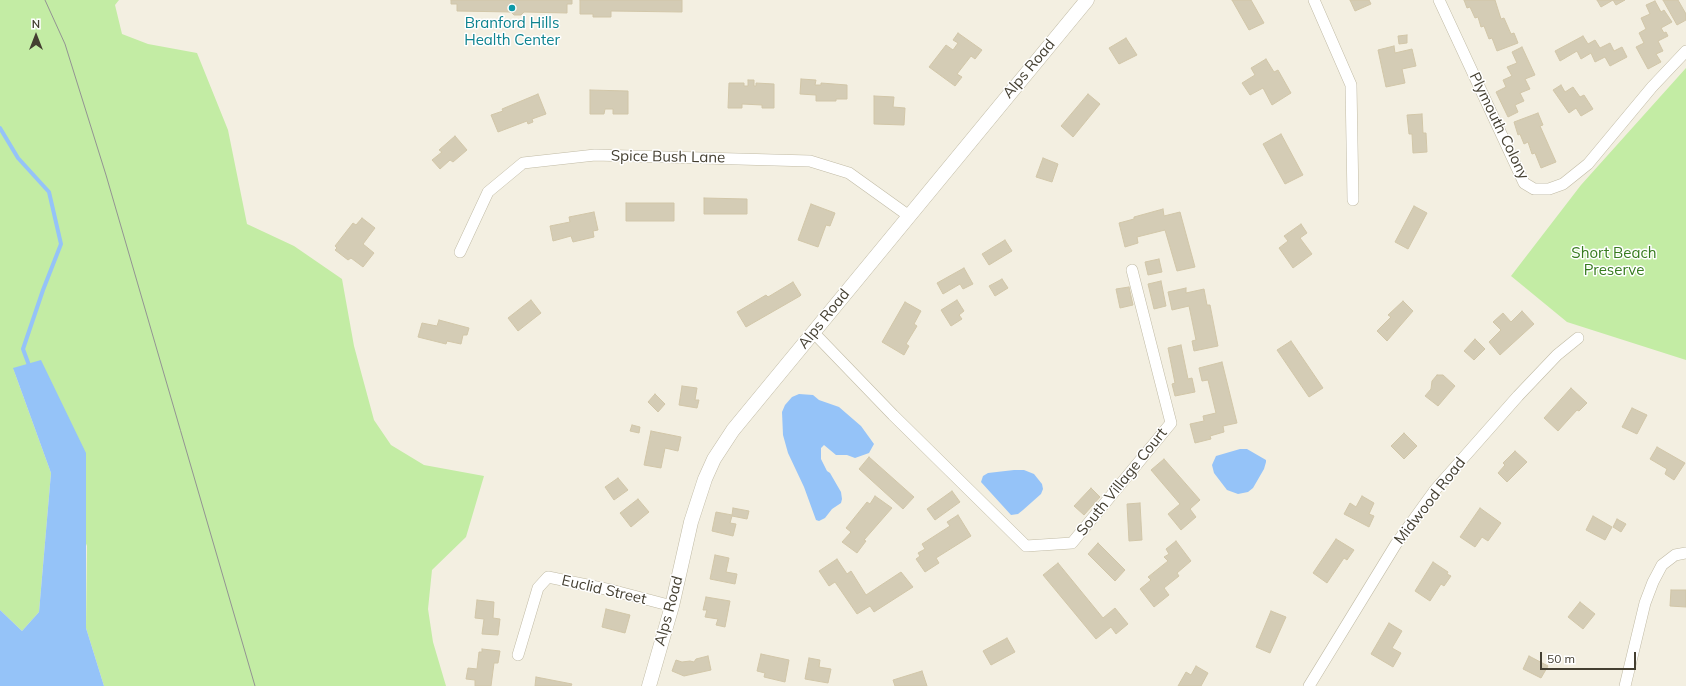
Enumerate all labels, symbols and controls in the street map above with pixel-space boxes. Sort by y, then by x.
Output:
marker: Branford Hills Health Center [507,3,517,13]
place label: Branford Hills Health Center [464,14,560,49]
north arrow [16,16,56,56]
text: N [32,17,40,31]
street label: Alps Road [999,36,1059,102]
street label: Plymouth Colony [1465,70,1533,182]
street label: Spice Bush Lane [611,147,725,167]
park label: Short Beach Preserve [1571,244,1657,279]
street label: Alps Road [794,285,854,353]
street label: South Village Court [1073,424,1171,540]
street label: Midwood Road [1391,454,1469,548]
street label: Euclid Street [560,572,648,608]
street label: Alps Road [651,574,687,648]
scale bar [1542,644,1638,670]
text: 50 m [1547,651,1575,666]

